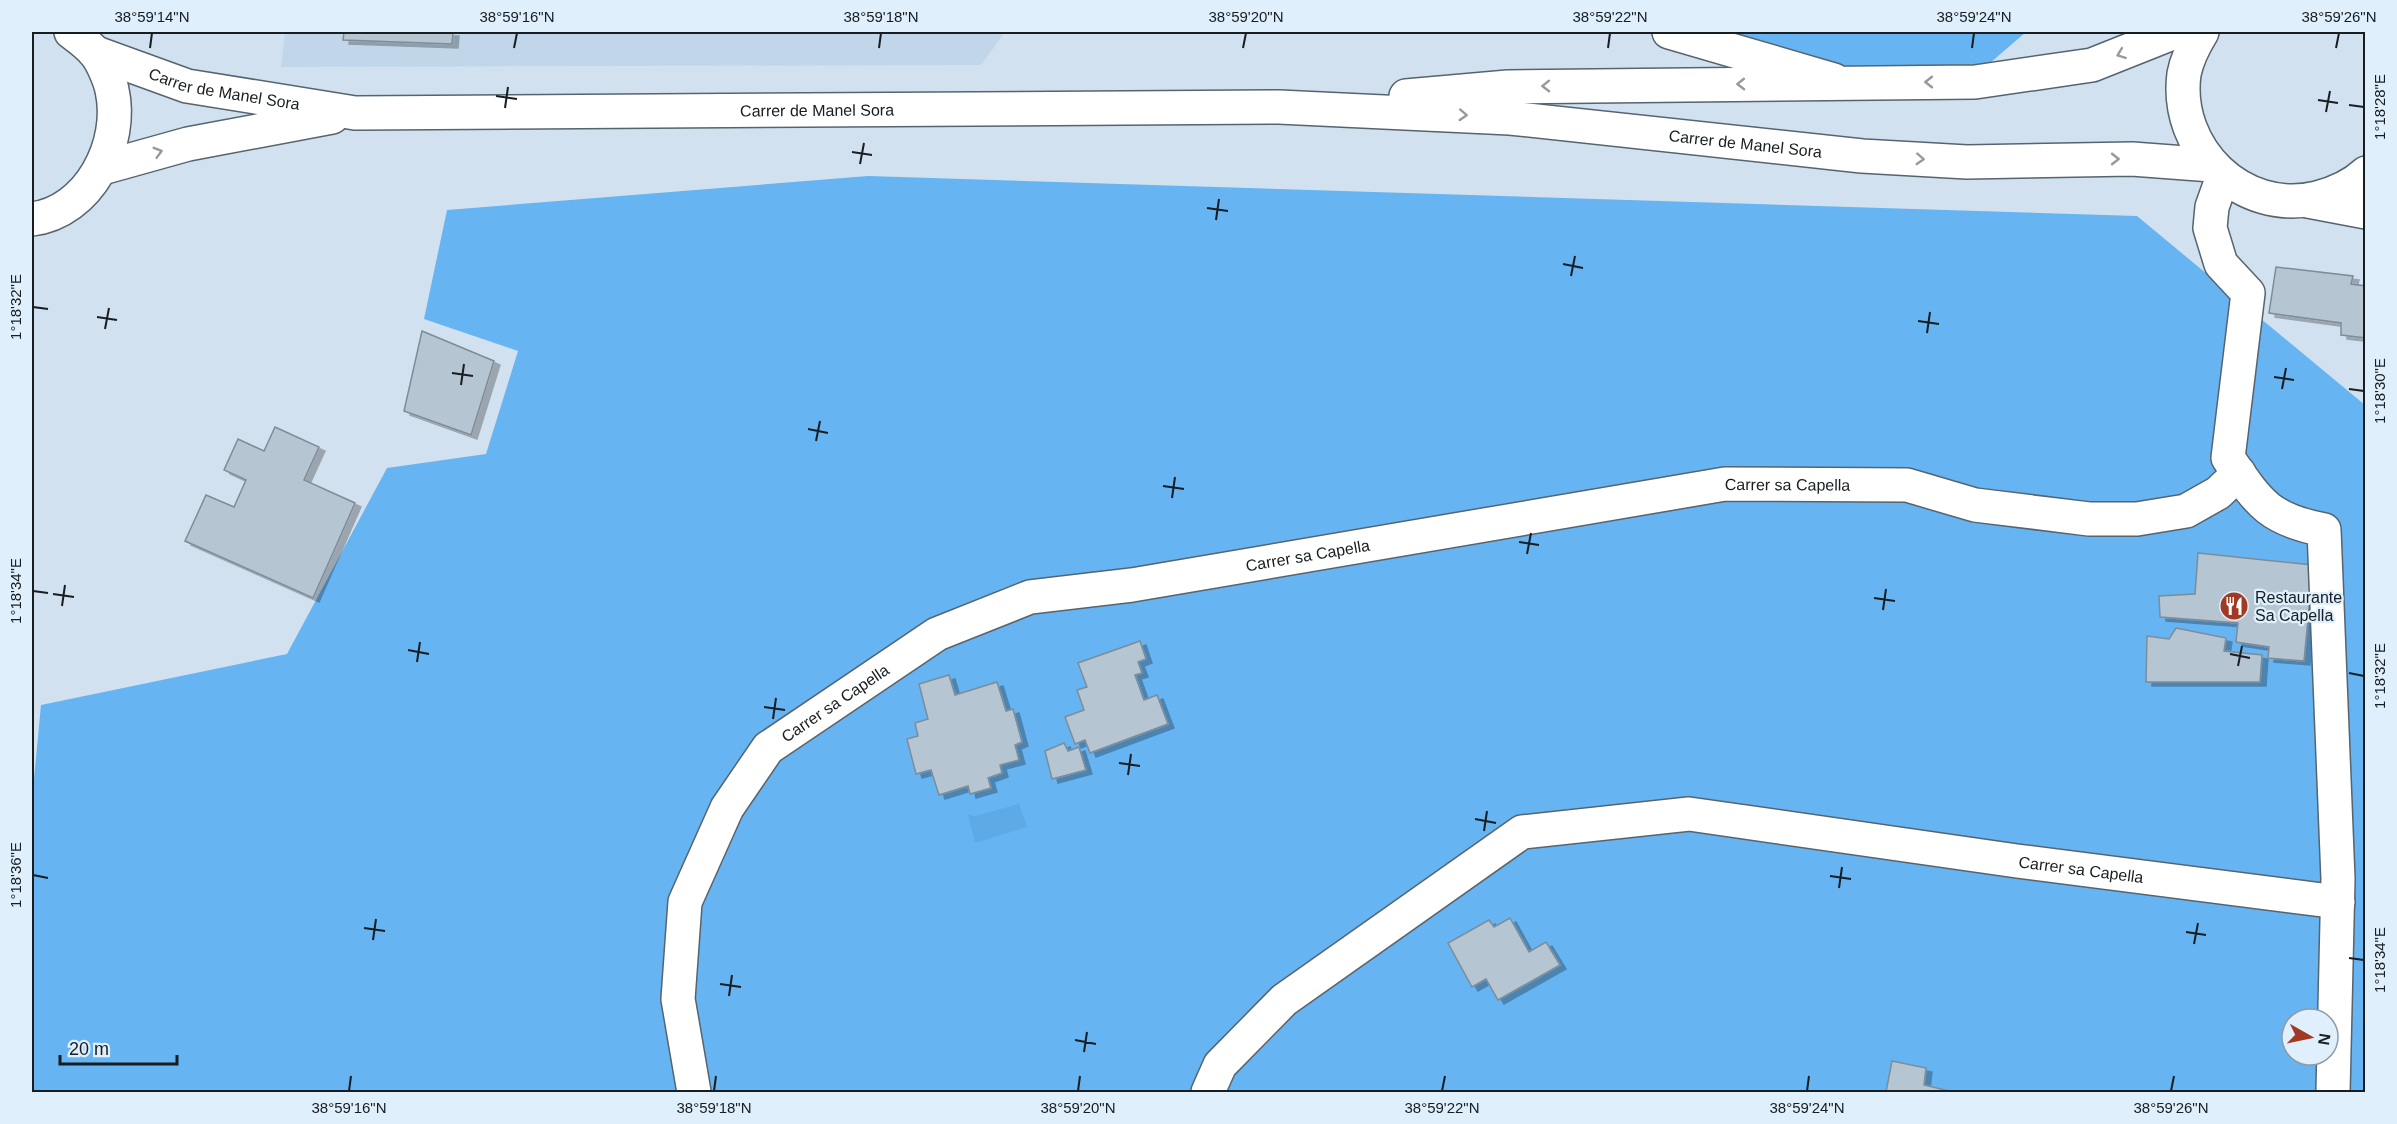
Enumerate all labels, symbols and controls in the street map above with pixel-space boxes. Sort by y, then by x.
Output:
text: 38°59'14"N [114,8,190,25]
text: 38°59'16"N [479,8,555,25]
text: 38°59'18"N [843,8,919,25]
text: 38°59'20"N [1208,8,1284,25]
text: 38°59'22"N [1572,8,1648,25]
text: 38°59'24"N [1936,8,2012,25]
text: 38°59'26"N [2301,8,2377,25]
one-way arrow [2116,47,2127,59]
street label: Carrer de Manel Sora [147,64,301,113]
text: 1°18'28"E [2371,74,2388,140]
one-way arrow [1924,76,1933,88]
one-way arrow [1736,78,1745,90]
one-way arrow [1541,80,1550,92]
street label: Carrer de Manel Sora [740,101,894,119]
one-way arrow [1458,109,1467,122]
street label: Carrer de Manel Sora [1668,127,1823,160]
one-way arrow [152,147,163,159]
one-way arrow [1916,153,1925,166]
one-way arrow [2111,153,2120,165]
text: 1°18'32"E [7,274,24,340]
text: 1°18'30"E [2371,358,2388,424]
street label: Carrer sa Capella [1725,475,1850,493]
street label: Carrer sa Capella [1244,536,1371,574]
text: 1°18'34"E [7,558,24,624]
place label: Restaurante Sa Capella [2255,589,2342,624]
restaurant icon: Restaurante Sa Capella [2218,590,2250,622]
text: 1°18'32"E [2371,643,2388,709]
street label: Carrer sa Capella [778,661,892,745]
text: 1°18'36"E [7,842,24,908]
street label: Carrer sa Capella [2018,853,2144,886]
text: 1°18'34"E [2371,927,2388,993]
north arrow [2280,1007,2340,1067]
scale bar [60,1028,177,1066]
text: N [2315,1032,2334,1046]
text: 20 m [69,1039,109,1059]
text: 38°59'16"N [311,1099,387,1116]
text: 38°59'18"N [676,1099,752,1116]
text: 38°59'20"N [1040,1099,1116,1116]
text: 38°59'22"N [1404,1099,1480,1116]
text: 38°59'24"N [1769,1099,1845,1116]
text: 38°59'26"N [2133,1099,2209,1116]

